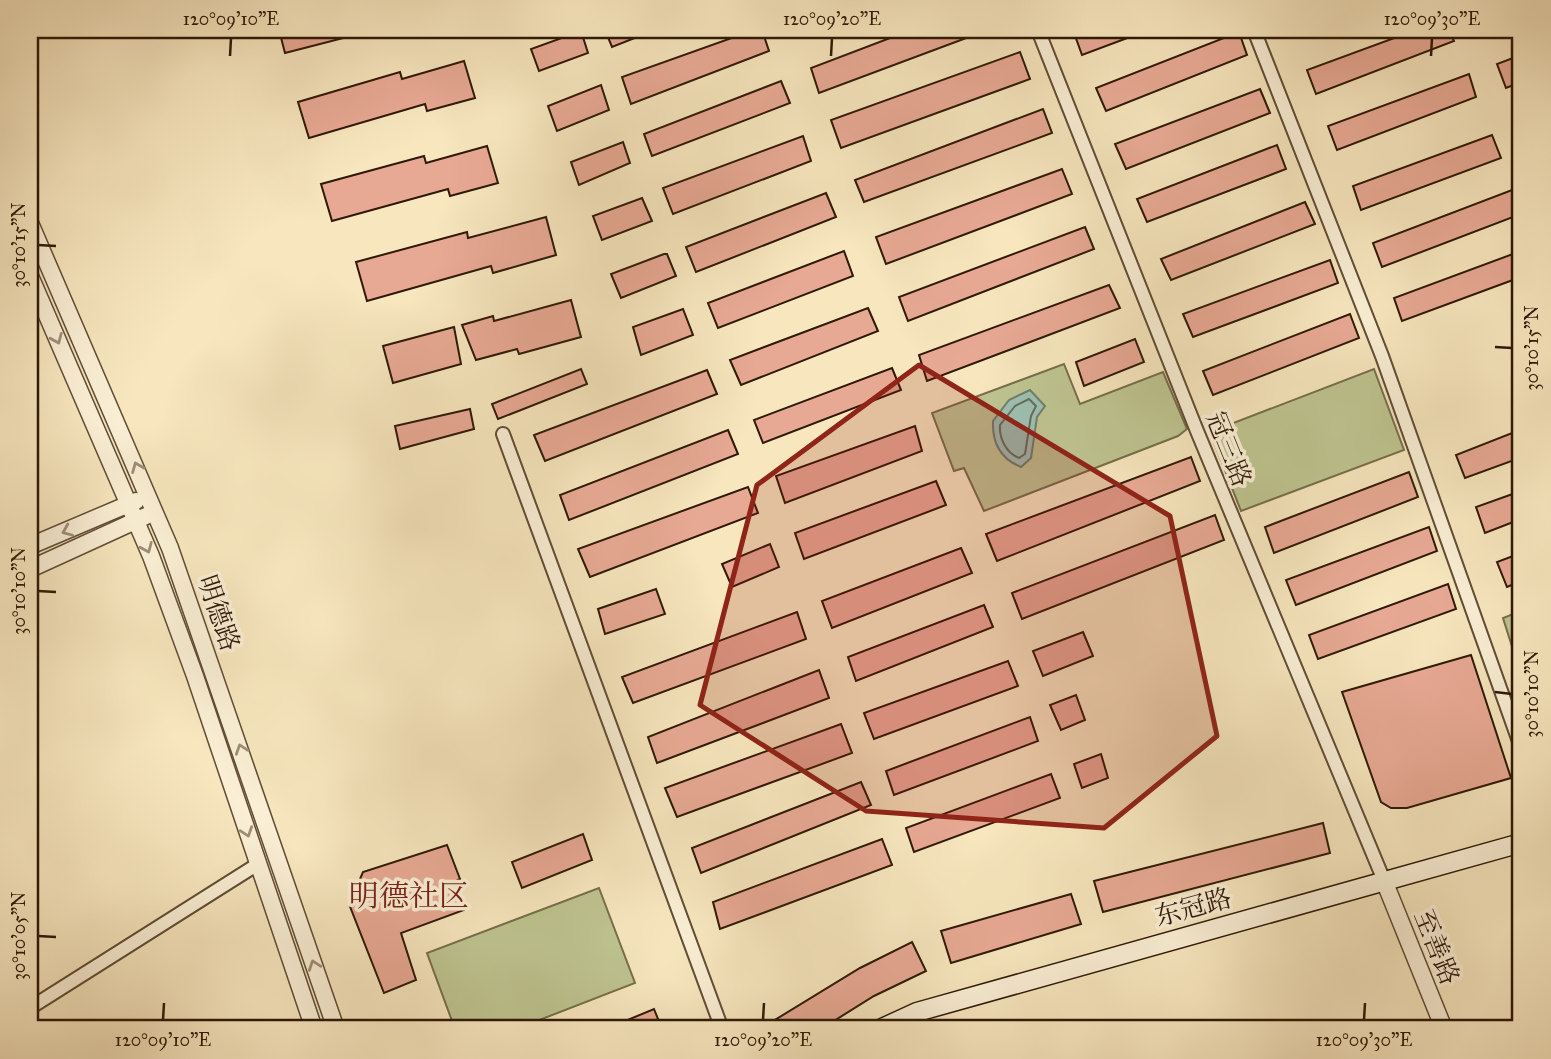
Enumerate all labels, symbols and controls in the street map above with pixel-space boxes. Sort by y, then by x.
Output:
text: 120°09'10"E [183,8,279,30]
text: 120°09'20"E [783,8,881,30]
text: 120°09'30"E [1384,8,1480,30]
text: 30°10'15"N [8,202,30,288]
text: 30°10'15"N [1521,305,1543,391]
one-way arrow [49,332,63,344]
street label: 冠三路 [1200,407,1258,491]
one-way arrow [131,462,145,474]
one-way arrow [61,522,73,536]
one-way arrow [139,540,153,553]
text: 30°10'10"N [8,547,30,635]
street label: 明德路 [191,571,247,655]
text: 30°10'10"N [1521,650,1543,738]
one-way arrow [235,744,249,756]
one-way arrow [239,825,253,837]
district label: 明德社区 [349,878,469,914]
street label: 东冠路 [1151,881,1235,933]
text: 30°10'05"N [8,892,30,980]
street label: 至善路 [1408,905,1466,989]
one-way arrow [308,959,322,971]
text: 120°09'10"E [115,1029,211,1051]
text: 120°09'20"E [714,1029,812,1051]
text: 120°09'30"E [1316,1029,1412,1051]

